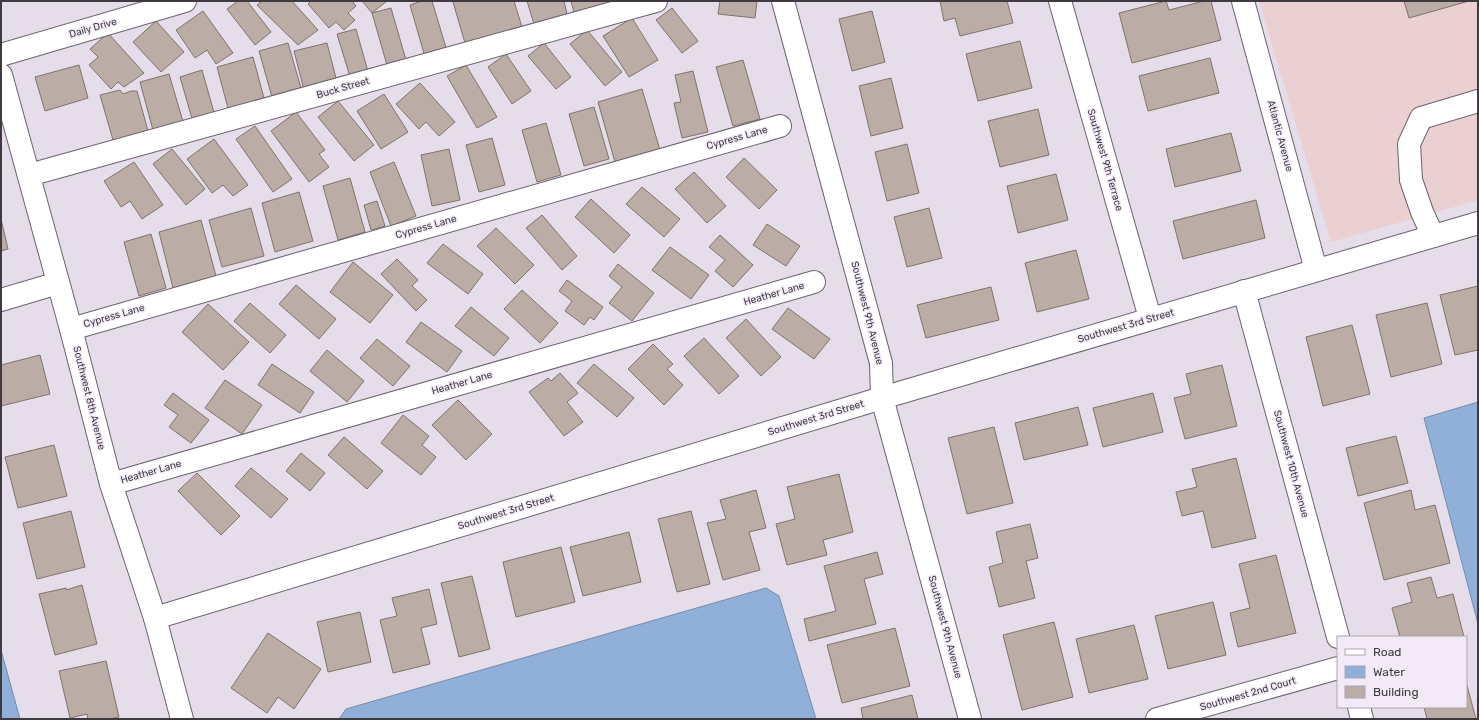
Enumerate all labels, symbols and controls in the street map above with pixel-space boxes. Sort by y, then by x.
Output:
street label: Daily Drive [68,15,119,41]
street label: Buck Street [315,75,371,101]
street label: Atlantic Avenue [1265,99,1295,173]
street label: Southwest 9th Terrace [1085,108,1125,213]
street label: Cypress Lane [705,123,769,152]
street label: Cypress Lane [394,212,458,241]
street label: Southwest 9th Avenue [848,260,886,366]
street label: Heather Lane [742,279,806,308]
street label: Cypress Lane [82,301,146,330]
street label: Southwest 3rd Street [1076,306,1176,346]
street label: Southwest 8th Avenue [70,345,108,451]
street label: Heather Lane [430,368,494,397]
street label: Southwest 3rd Street [766,398,866,438]
street label: Southwest 10th Avenue [1271,409,1311,519]
street label: Heather Lane [119,457,183,486]
street label: Southwest 3rd Street [456,492,556,532]
street label: Southwest 9th Avenue [925,574,965,680]
legend [1337,636,1467,708]
text: Road [1373,645,1401,659]
text: Water [1373,665,1405,679]
street label: Southwest 2nd Court [1199,675,1297,713]
text: Building [1373,685,1419,699]

